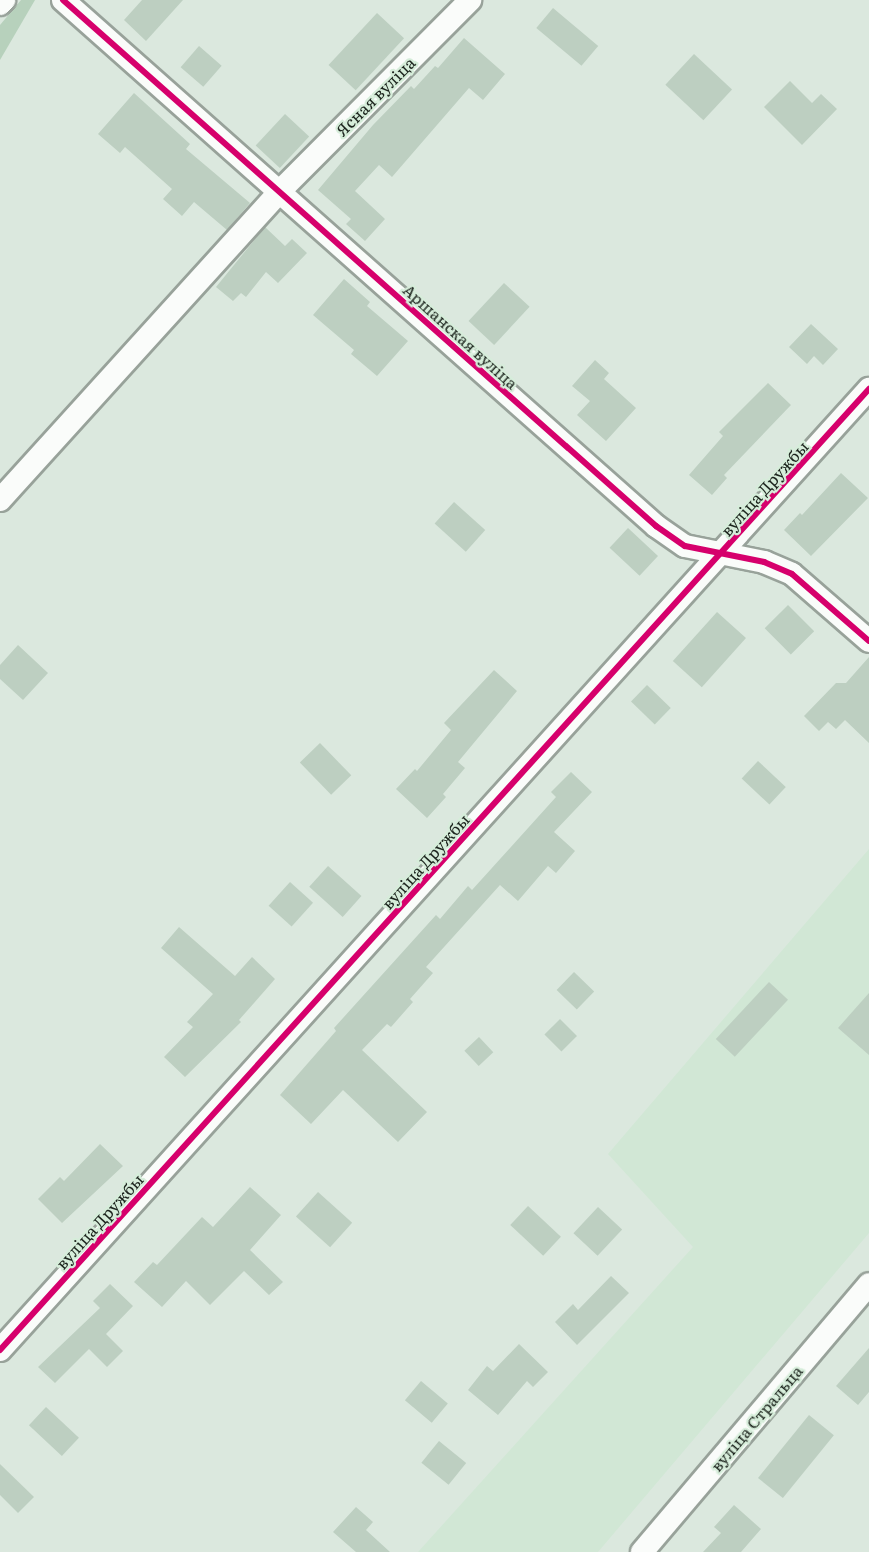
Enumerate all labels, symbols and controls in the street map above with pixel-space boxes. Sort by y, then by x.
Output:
street label: Ясная вуліца [331,52,419,140]
street label: Аршанская вуліца [400,279,522,393]
street label: вуліца Дружбы [716,436,812,540]
street label: вуліца Дружбы [377,809,473,913]
street label: вуліца Дружбы [51,1169,147,1273]
street label: вуліца Стральца [706,1361,806,1475]

